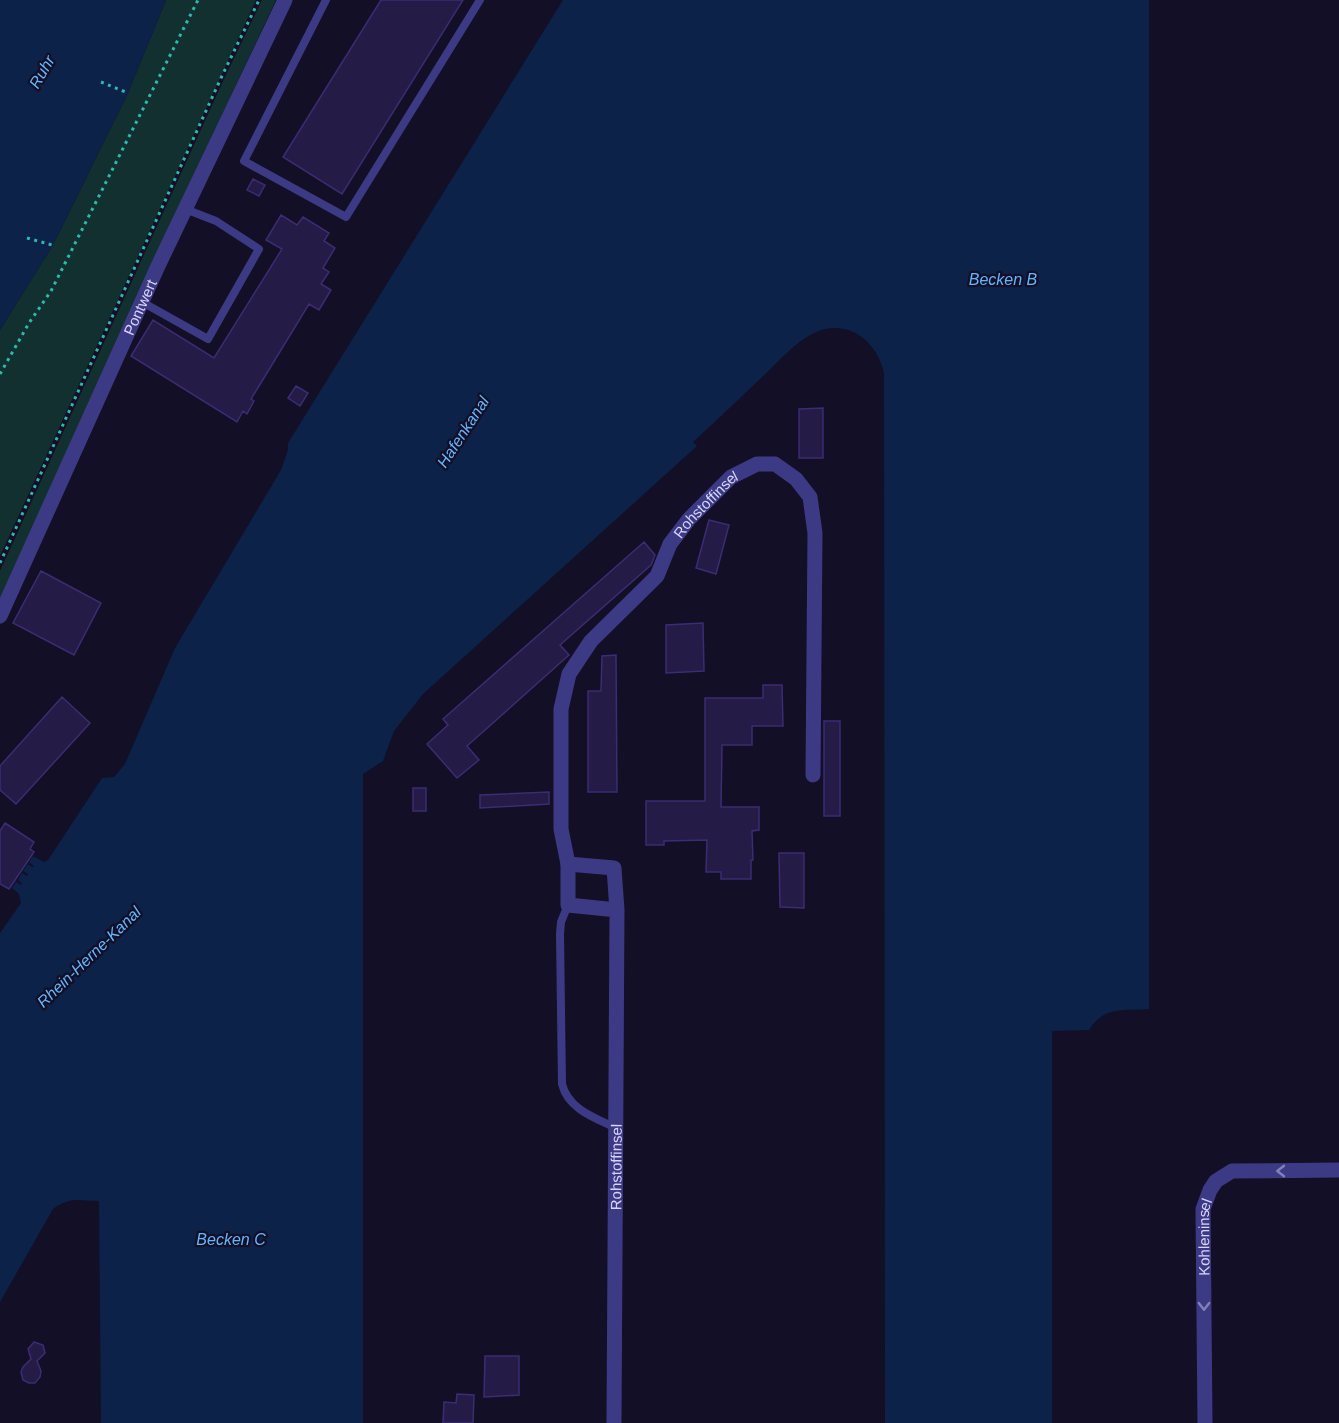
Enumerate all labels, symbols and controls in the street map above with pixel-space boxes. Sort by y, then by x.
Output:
water label: Ruhr [26,52,58,91]
water label: Becken B [969,271,1038,288]
street label: Pontwert [120,276,160,338]
water label: Hafenkanal [434,393,492,471]
street label: Rohstoffinsel [669,467,740,541]
water label: Rhein-Herne-Kanal [34,903,144,1011]
street label: Rohstoffinsel [607,1124,624,1210]
one-way arrow [1276,1165,1285,1177]
street label: Kohleninsel [1195,1196,1215,1276]
water label: Becken C [196,1231,266,1248]
one-way arrow [1198,1301,1210,1310]

